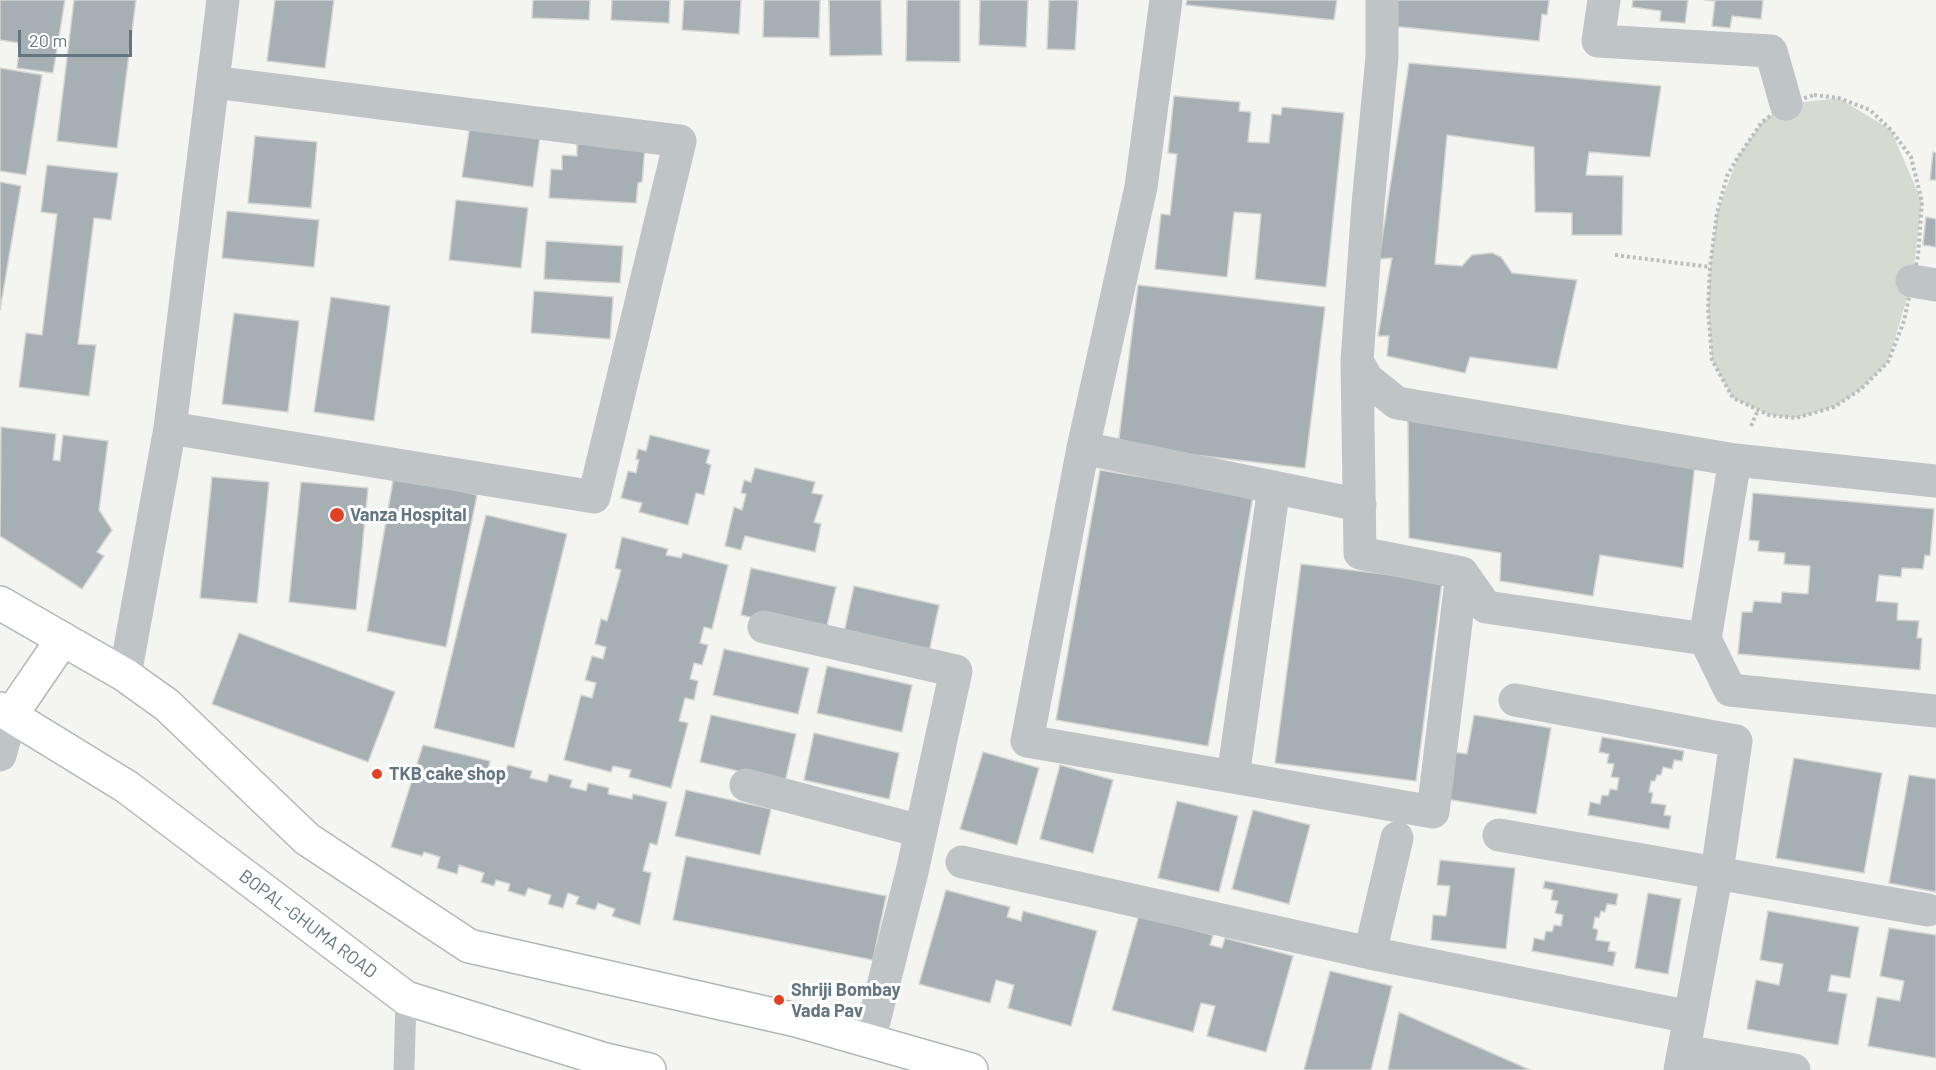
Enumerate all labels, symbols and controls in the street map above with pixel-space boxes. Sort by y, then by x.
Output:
scale bar [21,18,135,56]
text: 20 m [29,29,67,51]
place label: Vanza Hospital [350,504,467,526]
marker: Vanza Hospital [328,506,346,524]
place label: TKB cake shop [389,763,506,785]
marker: TKB cake shop [370,767,384,781]
street label: BOPAL-GHUMA ROAD [235,865,381,983]
place label: Shriji Bombay Vada Pav [791,979,900,1022]
marker: Shriji Bombay Vada Pav [772,993,786,1007]

